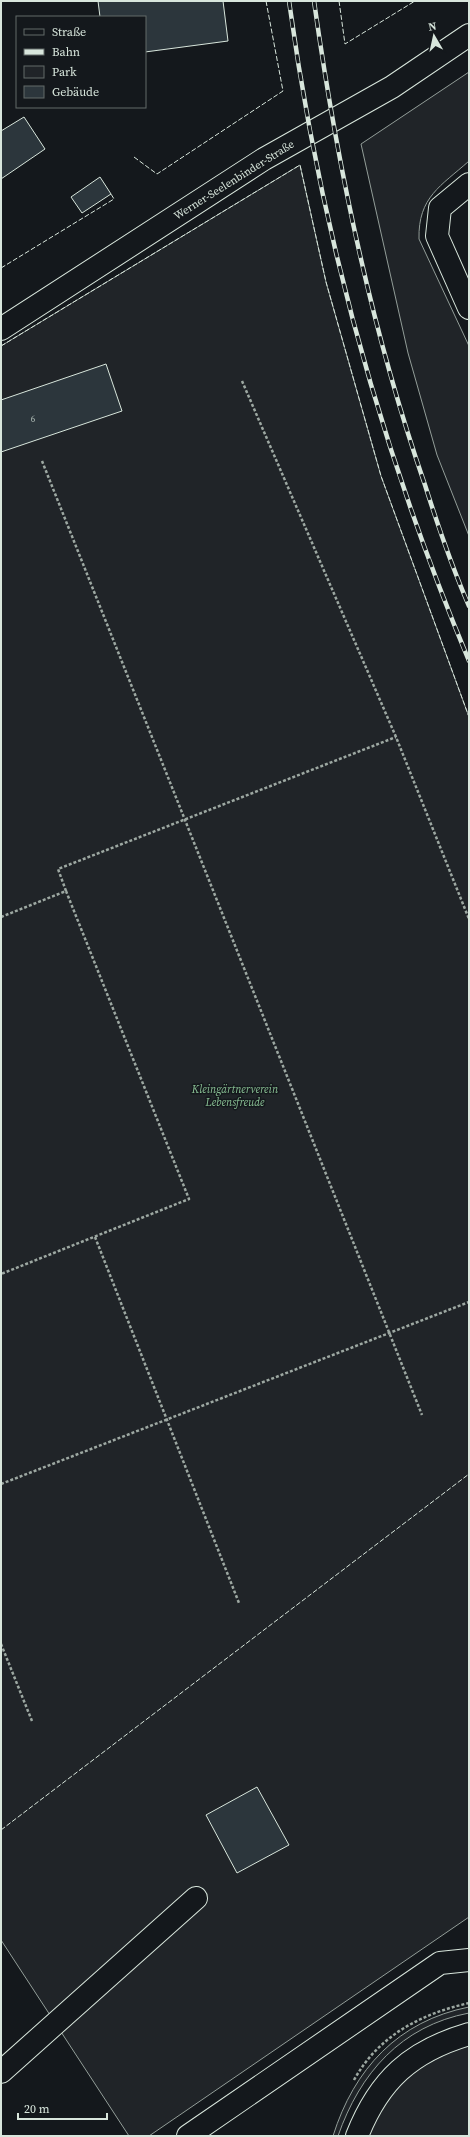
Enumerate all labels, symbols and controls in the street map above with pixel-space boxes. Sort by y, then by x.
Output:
legend [16,16,146,108]
north arrow [414,16,454,56]
text: N [427,19,438,35]
text: Straße [52,24,86,40]
text: Bahn [52,44,80,60]
text: Park [52,64,77,80]
text: Gebäude [52,84,99,100]
street label: Werner-Seelenbinder-Straße [171,136,298,223]
house number: 6 [31,413,36,425]
park label: Kleingärtnerverein Lebensfreude [191,1082,279,1110]
scale bar [18,2095,107,2121]
text: 20 m [24,2101,50,2117]

